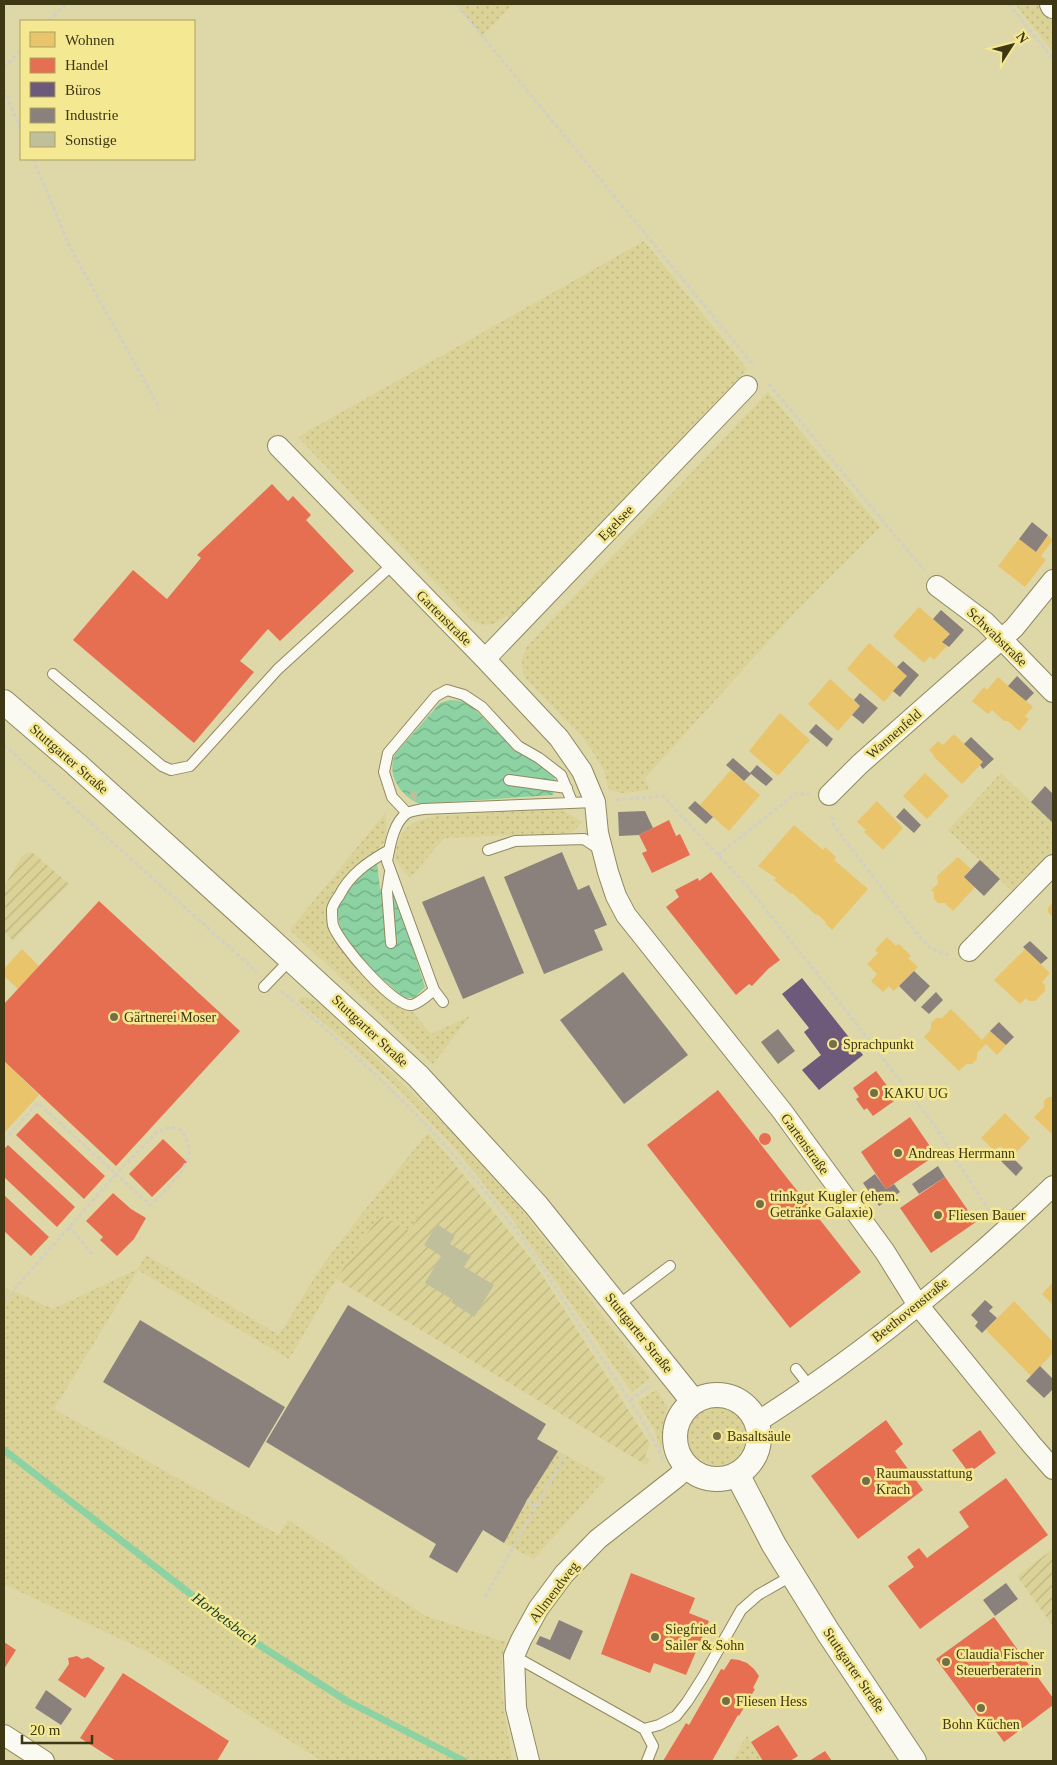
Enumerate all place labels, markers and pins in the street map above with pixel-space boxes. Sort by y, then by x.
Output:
place label: Gärtnerei Moser [124,1010,216,1025]
marker: Gärtnerei Moser [108,1011,120,1023]
place label: Sprachpunkt [843,1037,914,1052]
marker: Sprachpunkt [827,1038,839,1050]
place label: KAKU UG [884,1086,948,1101]
marker: KAKU UG [868,1087,880,1099]
place label: Andreas Herrmann [908,1146,1015,1161]
marker: Andreas Herrmann [892,1147,904,1159]
place label: trinkgut Kugler (ehem. Getränke Galaxie) [770,1189,899,1221]
marker: trinkgut Kugler (ehem. Getränke Galaxie) [754,1198,766,1210]
place label: Fliesen Bauer [948,1208,1026,1223]
marker: Fliesen Bauer [932,1209,944,1221]
place label: Basaltsäule [727,1429,791,1444]
marker: Basaltsäule [711,1430,723,1442]
place label: Raumausstattung Krach [876,1466,972,1497]
marker: Raumausstattung Krach [860,1475,872,1487]
place label: Siegfried Sailer & Sohn [665,1622,744,1653]
marker: Siegfried Sailer & Sohn [649,1631,661,1643]
place label: Claudia Fischer Steuerberaterin [956,1647,1045,1678]
marker: Claudia Fischer Steuerberaterin [940,1656,952,1668]
place label: Fliesen Hess [736,1694,807,1709]
marker: Fliesen Hess [720,1695,732,1707]
marker: Bohn Küchen [975,1702,987,1714]
place label: Bohn Küchen [942,1717,1020,1732]

